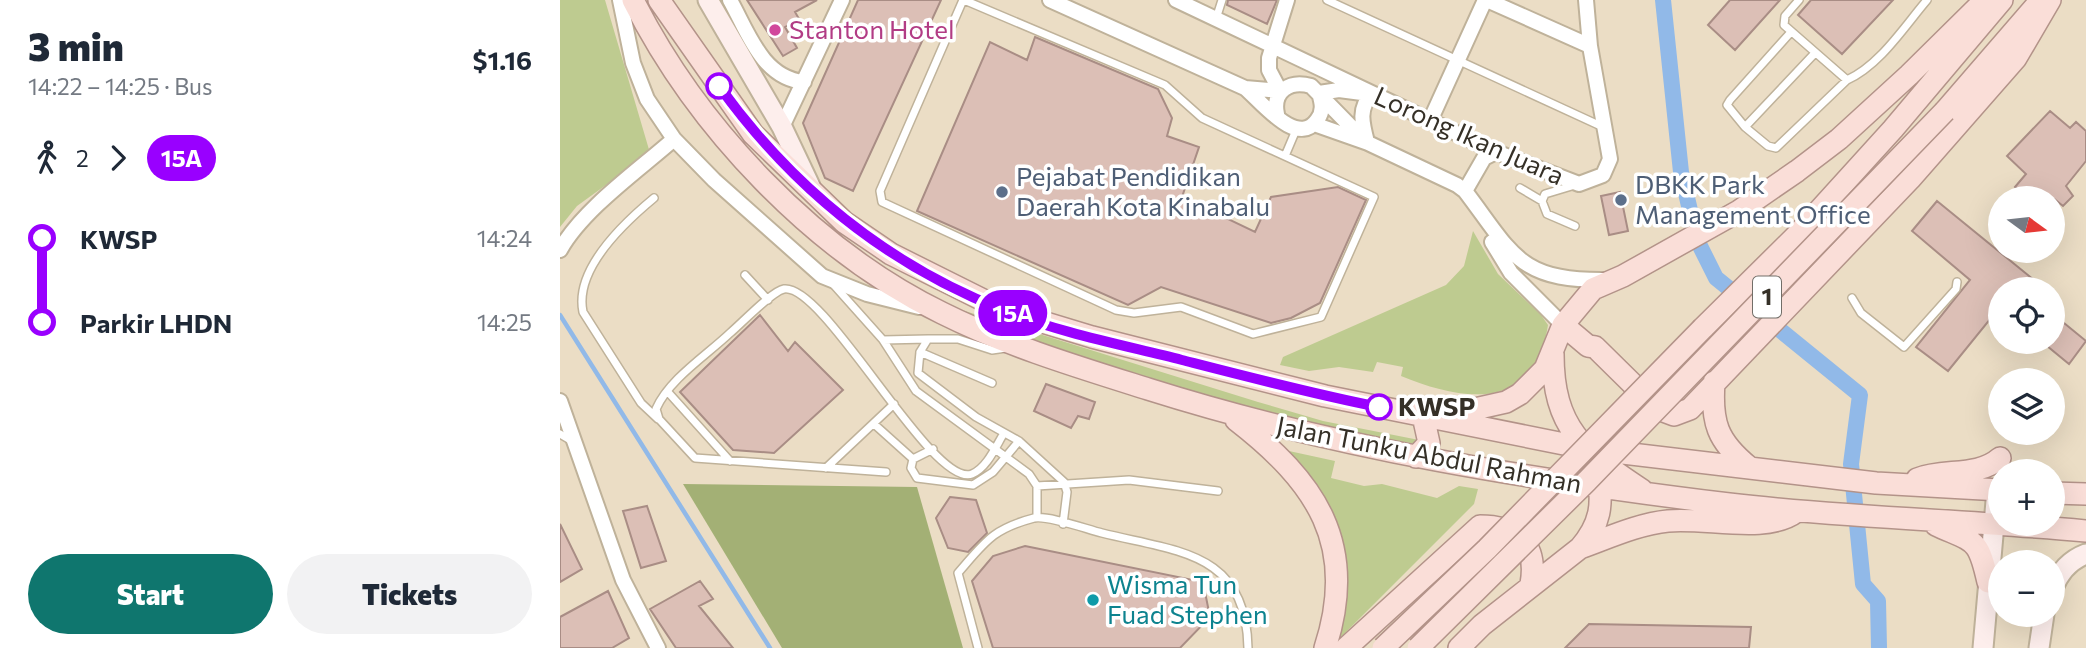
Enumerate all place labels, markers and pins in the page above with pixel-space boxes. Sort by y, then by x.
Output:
place label: Stanton Hotel [789,13,955,44]
marker: Stanton Hotel [767,22,783,38]
unlabelled marker [706,73,732,99]
place label: Pejabat Pendidikan Daerah Kota Kinabalu [1016,160,1270,221]
place label: DBKK Park Management Office [1635,168,1871,229]
marker: Pejabat Pendidikan Daerah Kota Kinabalu [994,184,1010,200]
marker: DBKK Park Management Office [1613,192,1629,208]
place label: KWSP [1398,390,1475,421]
marker: KWSP [1366,394,1392,420]
place label: Wisma Tun Fuad Stephen [1107,568,1268,629]
marker: Wisma Tun Fuad Stephen [1085,592,1101,608]

